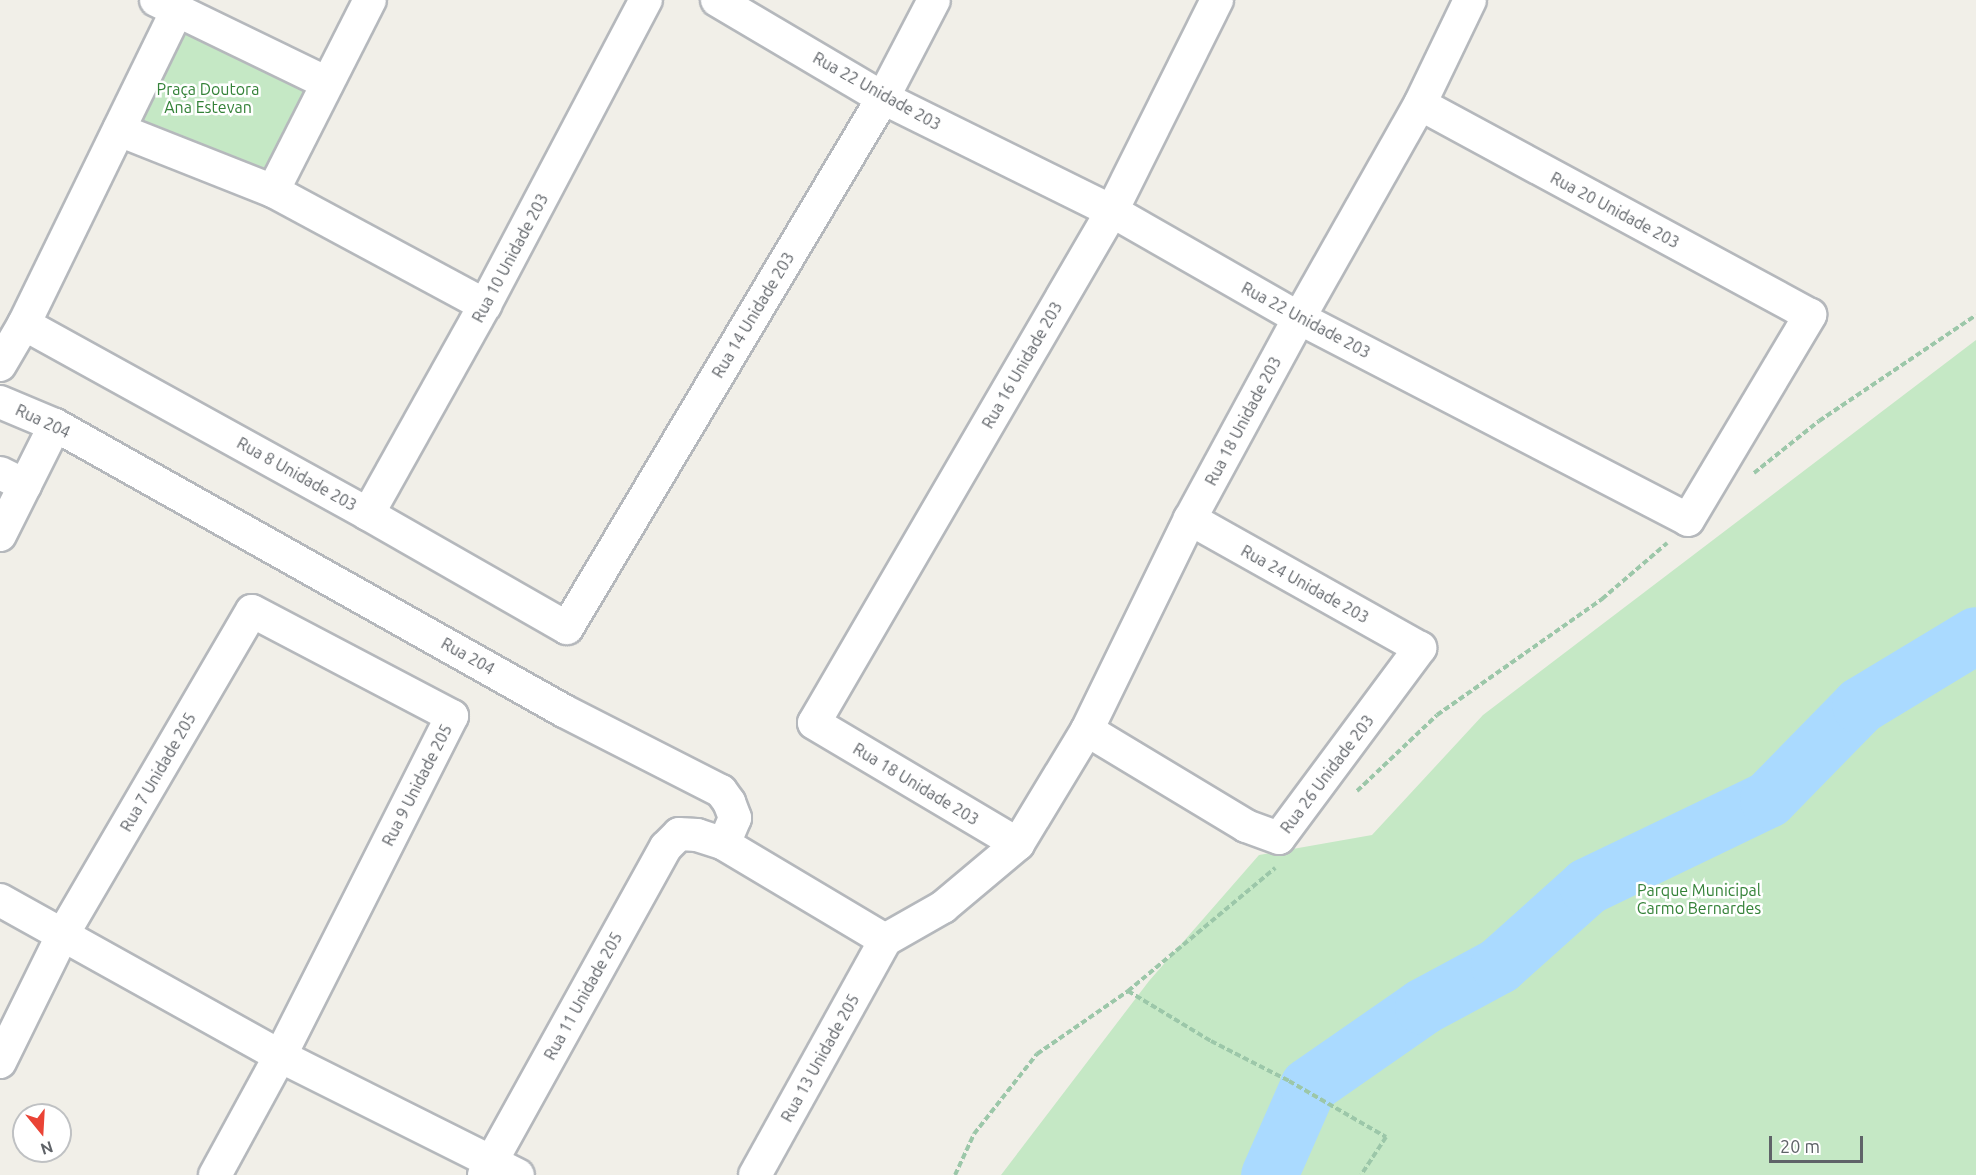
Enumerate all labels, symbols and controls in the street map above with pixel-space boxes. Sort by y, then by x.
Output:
street label: Rua 22 Unidade 203 [810,48,944,134]
park label: Praça Doutora Ana Estevan [157,79,259,117]
street label: Rua 20 Unidade 203 [1547,168,1683,252]
street label: Rua 10 Unidade 203 [468,190,552,326]
street label: Rua 14 Unidade 203 [708,249,798,381]
street label: Rua 22 Unidade 203 [1238,278,1374,362]
street label: Rua 16 Unidade 203 [978,298,1066,432]
street label: Rua 18 Unidade 203 [1201,353,1285,489]
street label: Rua 204 [13,400,73,442]
street label: Rua 8 Unidade 203 [234,433,360,515]
street label: Rua 24 Unidade 203 [1238,541,1372,627]
street label: Rua 204 [438,634,498,678]
street label: Rua 7 Unidade 205 [116,709,200,835]
street label: Rua 26 Unidade 203 [1276,711,1378,837]
street label: Rua 9 Unidade 205 [378,721,456,849]
street label: Rua 18 Unidade 203 [850,739,982,829]
park label: Parque Municipal Carmo Bernardes [1637,880,1761,918]
street label: Rua 11 Unidade 205 [540,929,626,1063]
street label: Rua 13 Unidade 205 [777,991,863,1125]
north arrow [12,1103,72,1163]
scale bar [1772,1124,1866,1162]
text: 20 m [1780,1136,1820,1156]
text: N [38,1138,55,1159]

